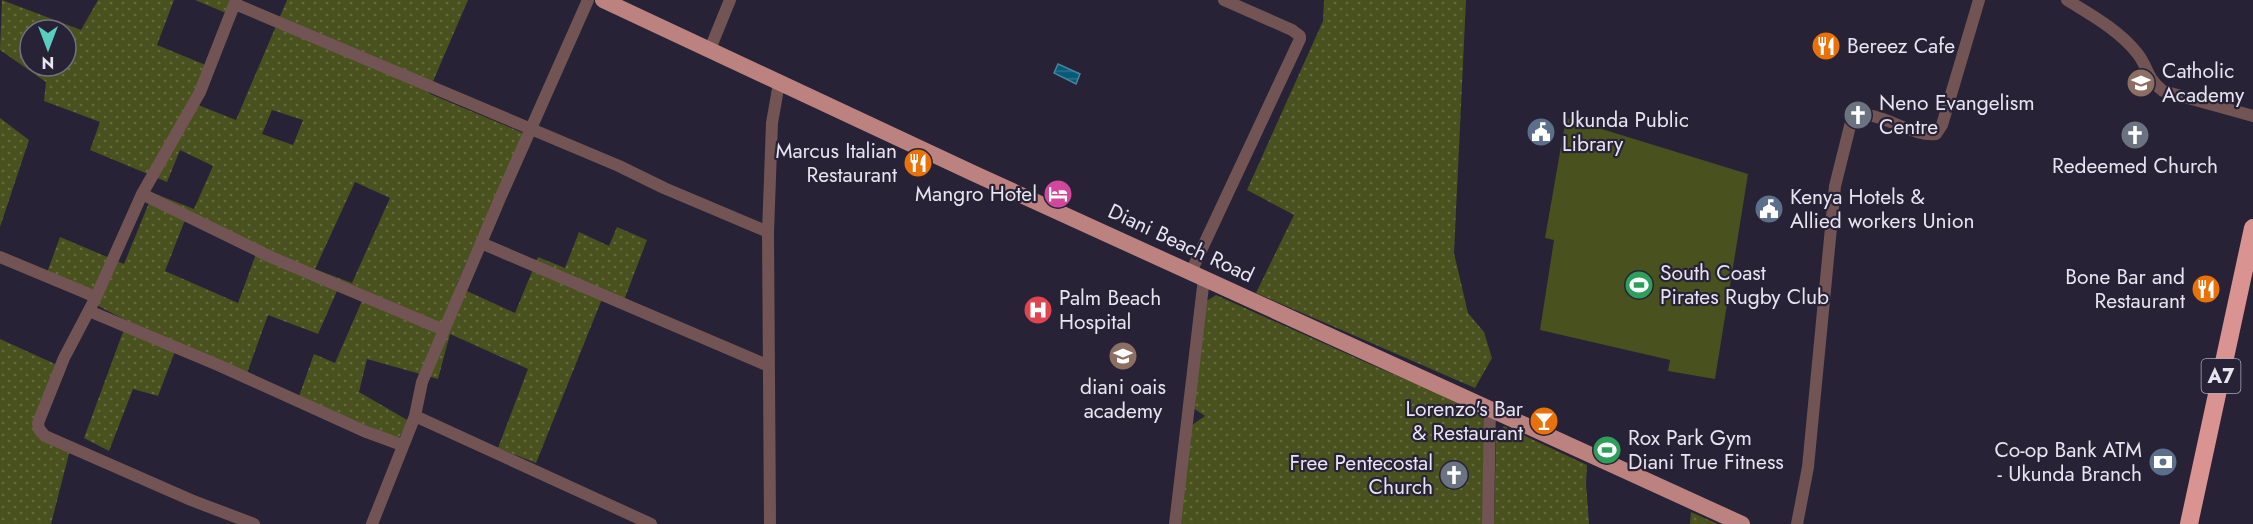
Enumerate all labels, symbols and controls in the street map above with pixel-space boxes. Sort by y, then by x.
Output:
north arrow [18,18,78,78]
restaurant icon: Bereez Cafe [1810,30,1842,62]
place label: Bereez Cafe [1847,31,1955,61]
text: N [42,51,54,74]
place label: Catholic Academy [2162,56,2245,110]
school or university icon: Catholic Academy [2125,67,2157,99]
place label: Neno Evangelism Centre [1879,88,2035,142]
church icon: Neno Evangelism Centre [1842,99,1874,131]
place label: Ukunda Public Library [1562,105,1689,159]
public building icon: Ukunda Public Library [1525,116,1557,148]
church icon: Redeemed Church [2119,119,2151,151]
place label: Marcus Italian Restaurant [775,136,897,190]
restaurant icon: Marcus Italian Restaurant [902,147,934,179]
place label: Redeemed Church [2052,151,2218,181]
hotel icon: Mangro Hotel [1042,178,1074,210]
place label: Mangro Hotel [915,179,1037,209]
place label: Kenya Hotels & Allied workers Union [1790,182,1975,236]
public building icon: Kenya Hotels & Allied workers Union [1753,193,1785,225]
street label: Diani Beach Road [1103,196,1259,290]
place label: South Coast Pirates Rugby Club [1660,258,1829,312]
place label: Bone Bar and Restaurant [2065,262,2185,316]
sports icon: South Coast Pirates Rugby Club [1623,269,1655,301]
restaurant icon: Bone Bar and Restaurant [2190,273,2222,305]
place label: Palm Beach Hospital [1059,283,1161,337]
hospital icon: Palm Beach Hospital [1022,294,1054,326]
school or university icon: diani oais academy [1107,340,1139,372]
road number: A7 [2202,359,2240,393]
place label: diani oais academy [1080,372,1166,426]
place label: Lorenzo's Bar & Restaurant [1406,394,1524,448]
bar icon: Lorenzo's Bar & Restaurant [1528,405,1560,437]
place label: Rox Park Gym Diani True Fitness [1628,423,1784,477]
sports icon: Rox Park Gym Diani True Fitness [1591,434,1623,466]
place label: Co-op Bank ATM - Ukunda Branch [1994,435,2142,489]
bank icon: Co-op Bank ATM - Ukunda Branch [2147,446,2179,478]
place label: Free Pentecostal Church [1290,448,1433,502]
church icon: Free Pentecostal Church [1438,459,1470,491]

